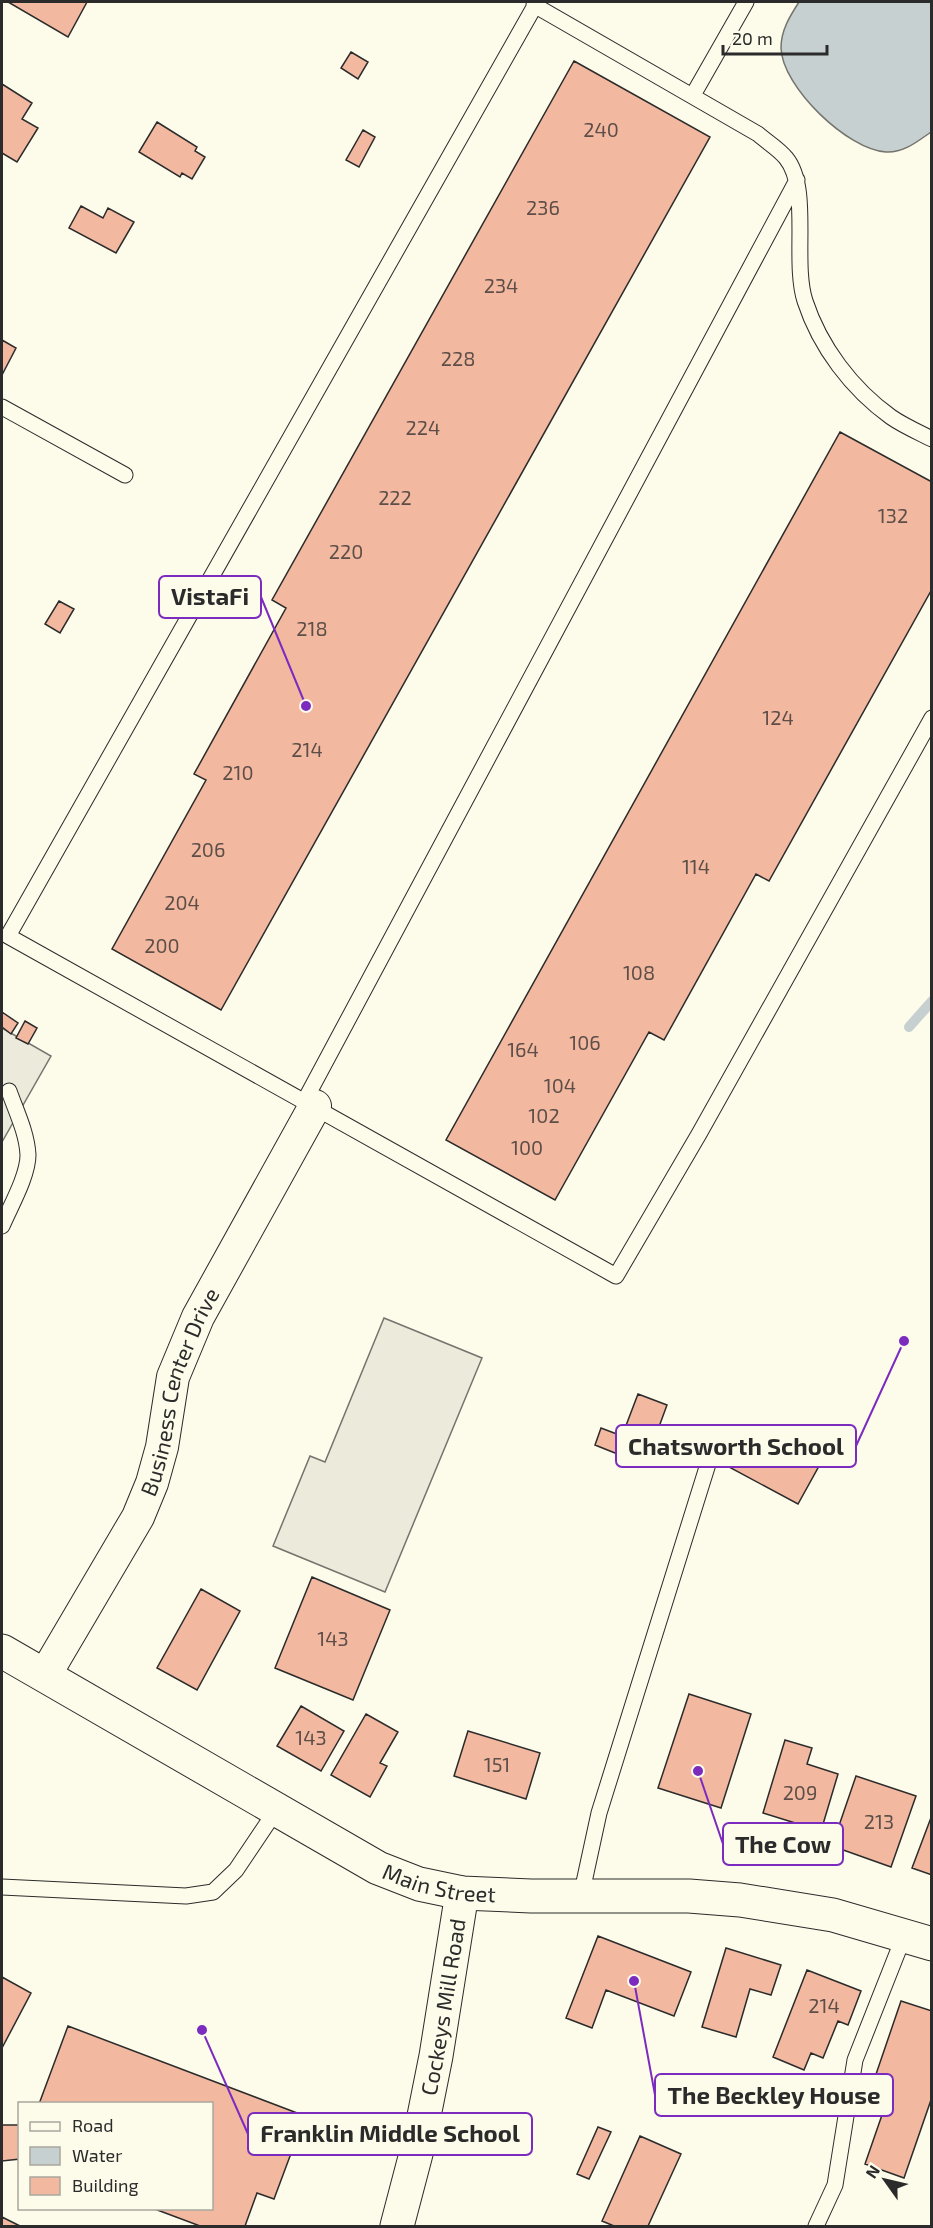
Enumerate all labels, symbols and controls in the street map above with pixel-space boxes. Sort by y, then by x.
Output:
scale bar [723,18,826,56]
text: 20 m [732,27,773,49]
house number: 240 [583,117,619,141]
house number: 236 [526,195,560,219]
house number: 234 [484,273,518,297]
house number: 228 [441,346,475,370]
house number: 224 [406,415,440,439]
house number: 222 [378,485,412,509]
house number: 132 [878,503,908,527]
house number: 220 [329,539,363,563]
callout: VistaFi [159,576,261,618]
text: VistaFi [171,581,249,610]
house number: 218 [296,616,328,640]
house number: 124 [762,705,794,729]
house number: 214 [291,737,323,761]
house number: 210 [222,760,254,784]
house number: 206 [191,837,225,861]
house number: 114 [682,854,710,878]
house number: 204 [164,890,200,914]
house number: 200 [144,933,180,957]
house number: 108 [623,960,655,984]
house number: 106 [569,1030,601,1054]
house number: 164 [507,1037,539,1061]
house number: 104 [544,1073,576,1097]
house number: 102 [528,1103,560,1127]
house number: 100 [511,1135,543,1159]
street label: Business Center Drive [134,1283,224,1500]
callout: Chatsworth School [616,1425,856,1467]
text: Chatsworth School [628,1431,844,1460]
house number: 143 [317,1626,349,1650]
house number: 143 [295,1725,327,1749]
house number: 151 [484,1752,510,1776]
house number: 209 [783,1780,817,1804]
house number: 213 [864,1809,894,1833]
callout: The Cow [723,1823,843,1865]
text: The Cow [735,1829,832,1858]
street label: Main Street [379,1857,496,1906]
street label: Cockeys Mill Road [414,1916,470,2098]
house number: 214 [808,1993,840,2017]
callout: The Beckley House [655,2074,893,2116]
text: The Beckley House [668,2080,880,2109]
legend [18,2102,213,2210]
callout: Franklin Middle School [248,2113,532,2155]
text: Road [72,2114,113,2136]
text: Franklin Middle School [260,2118,520,2147]
text: Water [72,2144,122,2166]
north arrow [855,2150,915,2210]
text: N [861,2161,883,2181]
text: Building [72,2174,139,2196]

